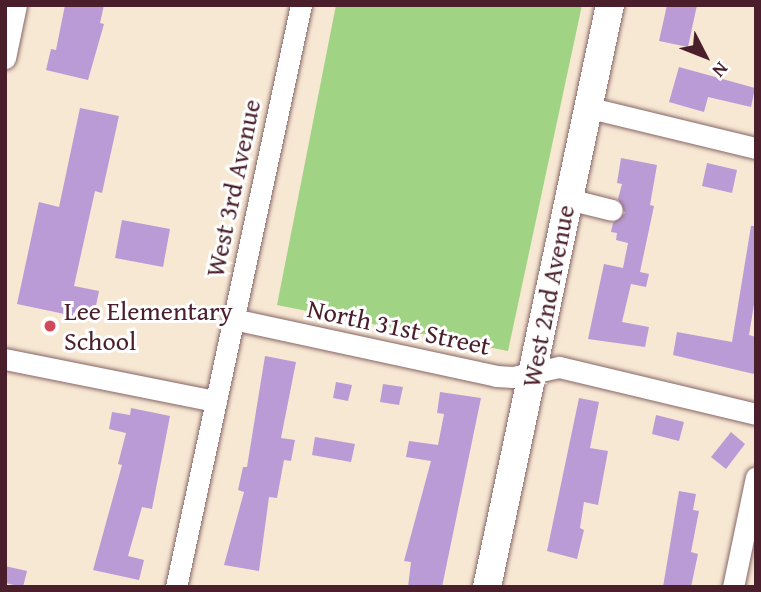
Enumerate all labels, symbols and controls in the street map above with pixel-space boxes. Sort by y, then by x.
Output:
north arrow [670,21,740,91]
text: N [706,56,735,84]
street label: West 3rd Avenue [199,96,267,280]
street label: West 2nd Avenue [515,202,581,390]
street label: North 31st Street [305,292,493,362]
place label: Lee Elementary School [64,295,233,356]
marker: Lee Elementary School [42,318,58,334]

